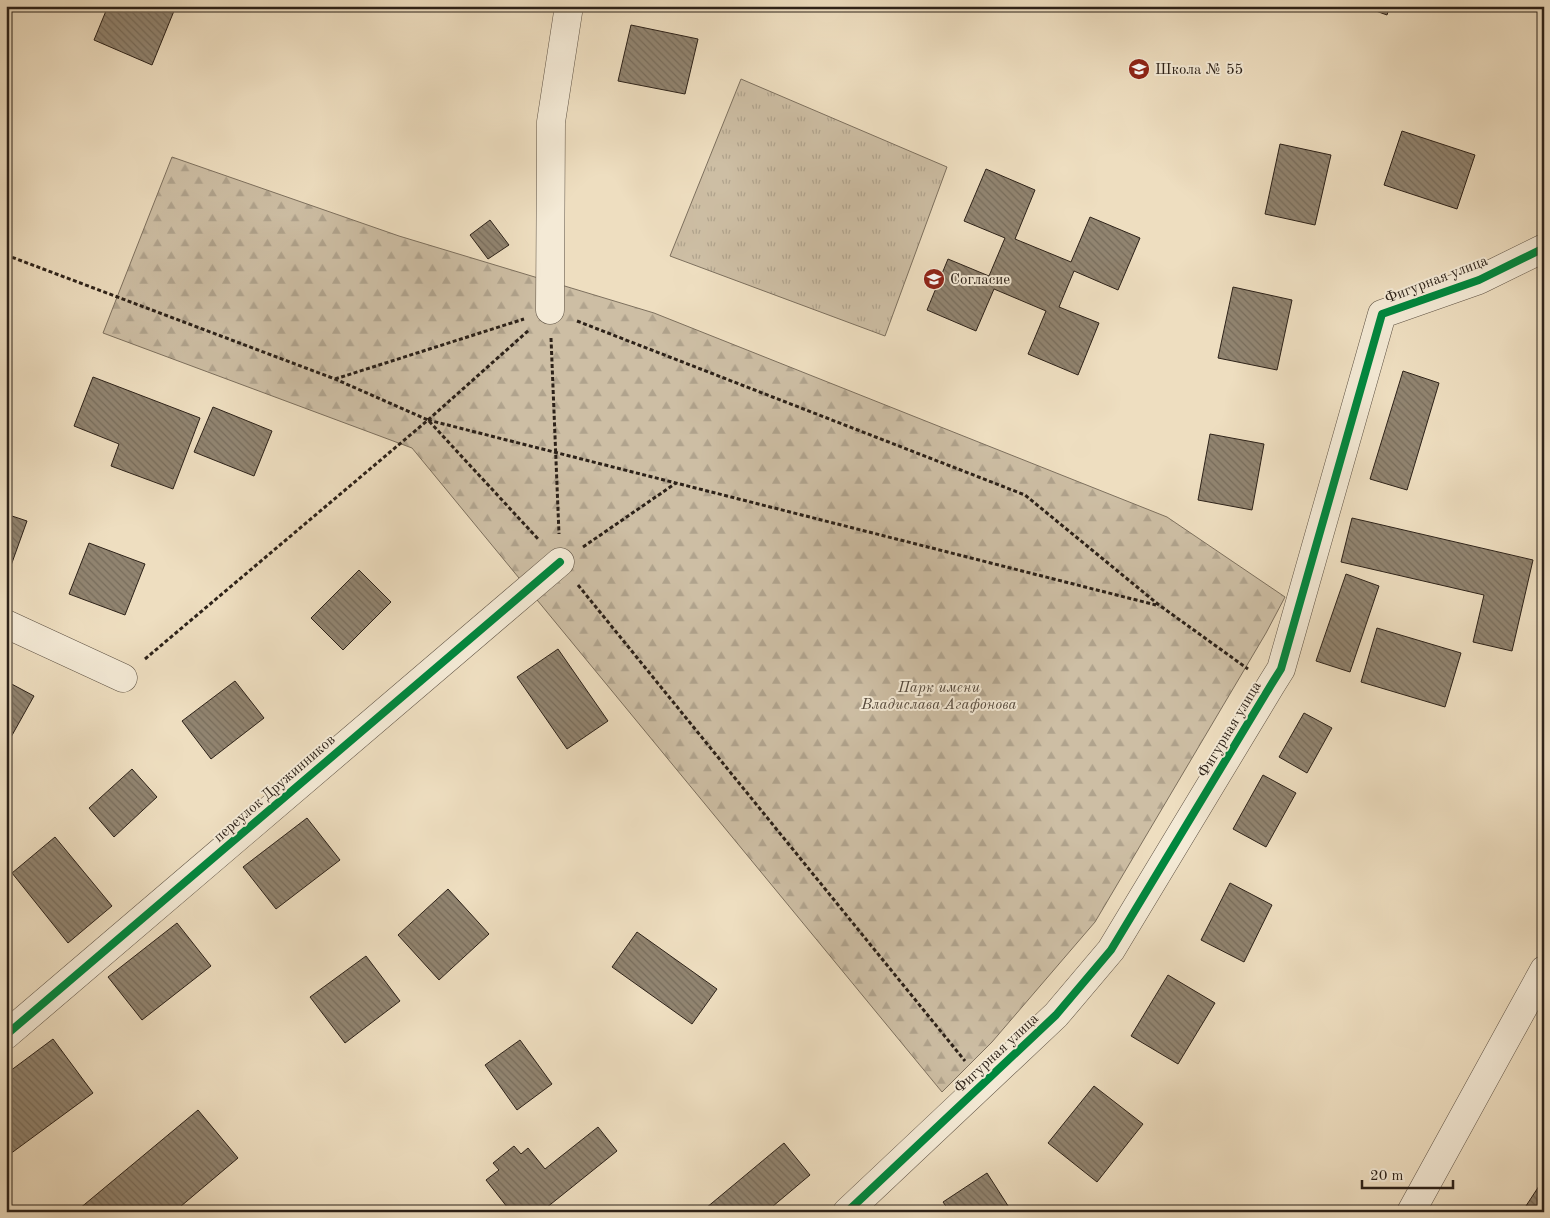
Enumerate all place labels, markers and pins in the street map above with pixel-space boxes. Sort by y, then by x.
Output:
school or university icon: Школа № 55 [1127,57,1151,81]
place label: Школа № 55 [1155,63,1243,78]
school or university icon: Согласие [922,267,946,291]
place label: Согласие [950,273,1010,288]

